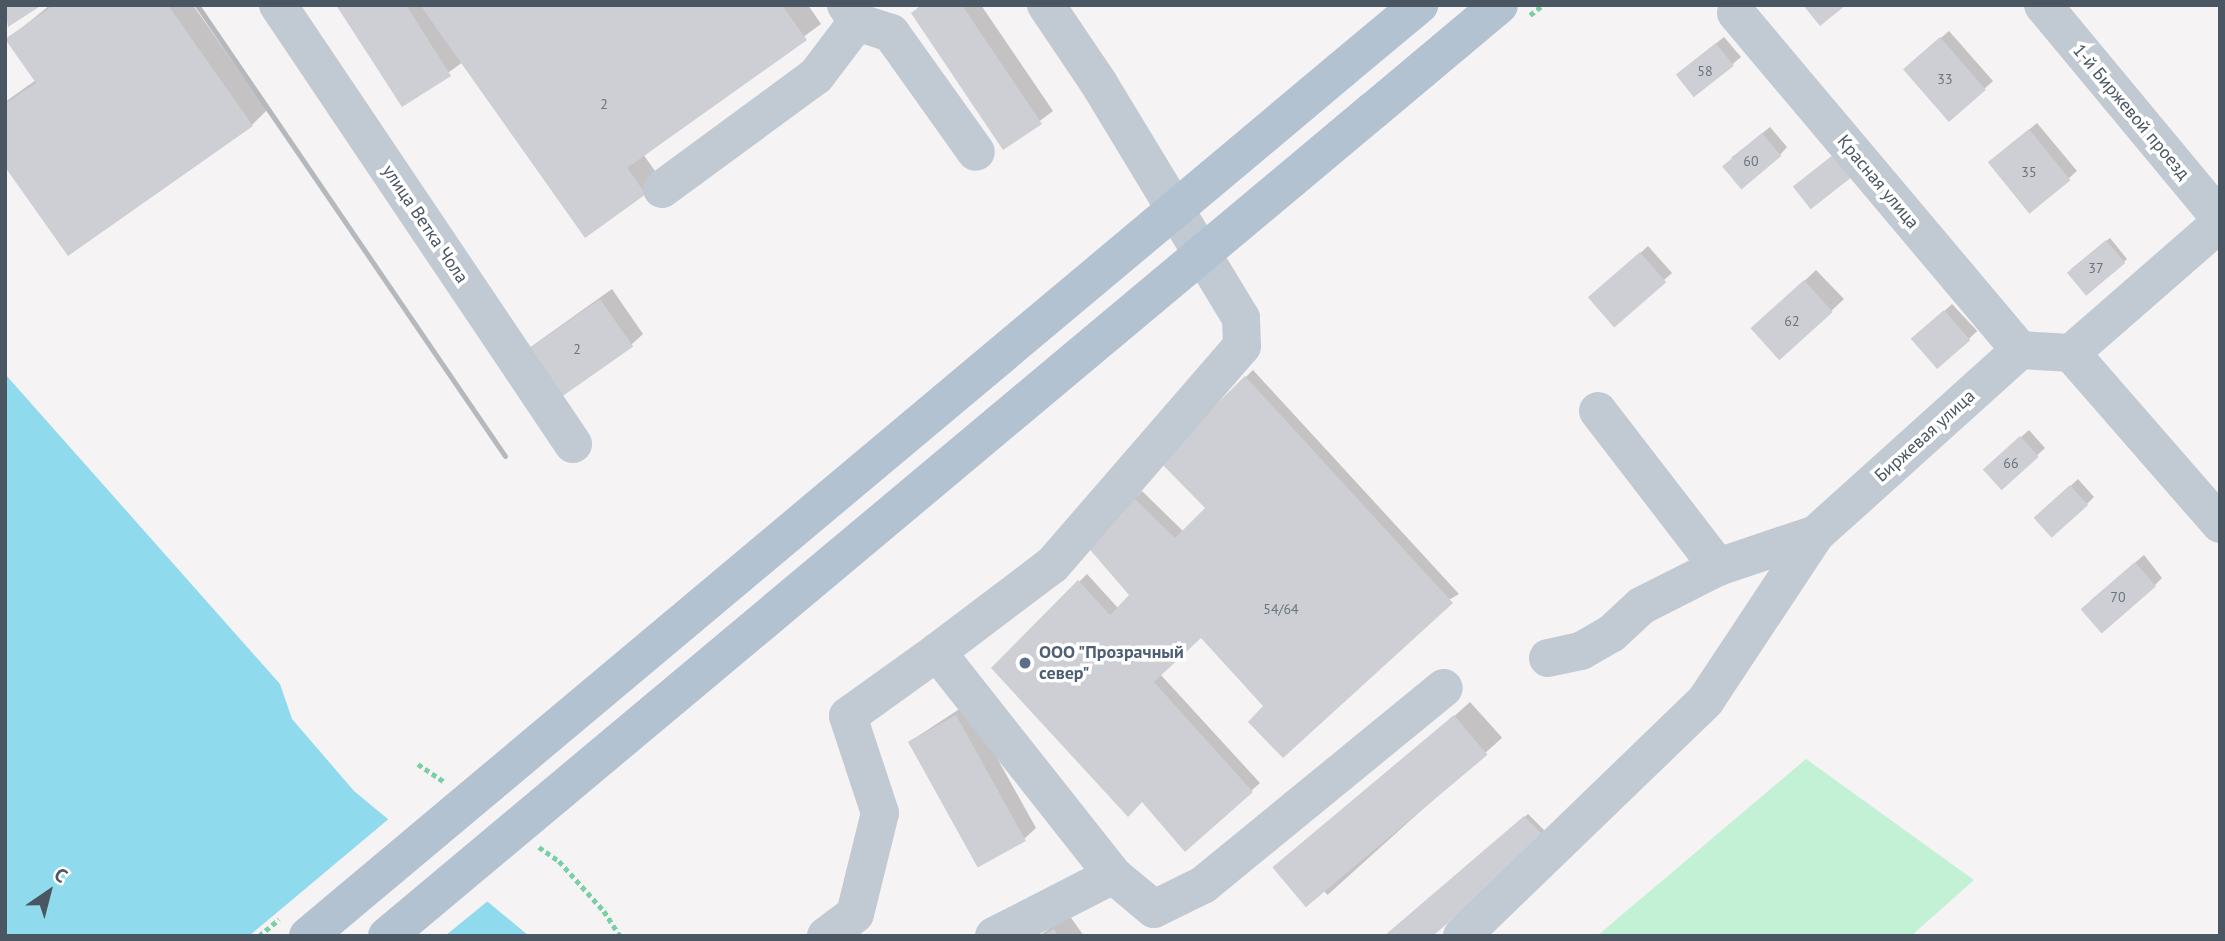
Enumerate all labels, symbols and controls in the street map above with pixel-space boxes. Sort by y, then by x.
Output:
street label: 1-й Биржевой проезд [2068,40,2194,184]
house number: 58 [1697,63,1713,79]
house number: 33 [1937,71,1953,87]
house number: 2 [600,96,608,112]
street label: Красная улица [1833,131,1923,233]
house number: 60 [1743,153,1759,169]
street label: улица Ветка Чола [377,161,473,287]
house number: 35 [2021,164,2037,180]
house number: 37 [2088,260,2104,276]
house number: 62 [1784,313,1800,329]
house number: 2 [573,341,581,357]
street label: Биржевая улица [1870,385,1980,487]
house number: 66 [2003,455,2019,471]
house number: 70 [2110,589,2126,605]
house number: 54/64 [1263,601,1299,617]
place label: ООО "Прозрачный север" [1039,642,1186,684]
marker: ООО "Прозрачный север" [1017,655,1033,671]
north arrow [14,857,84,927]
text: С [50,862,72,888]

